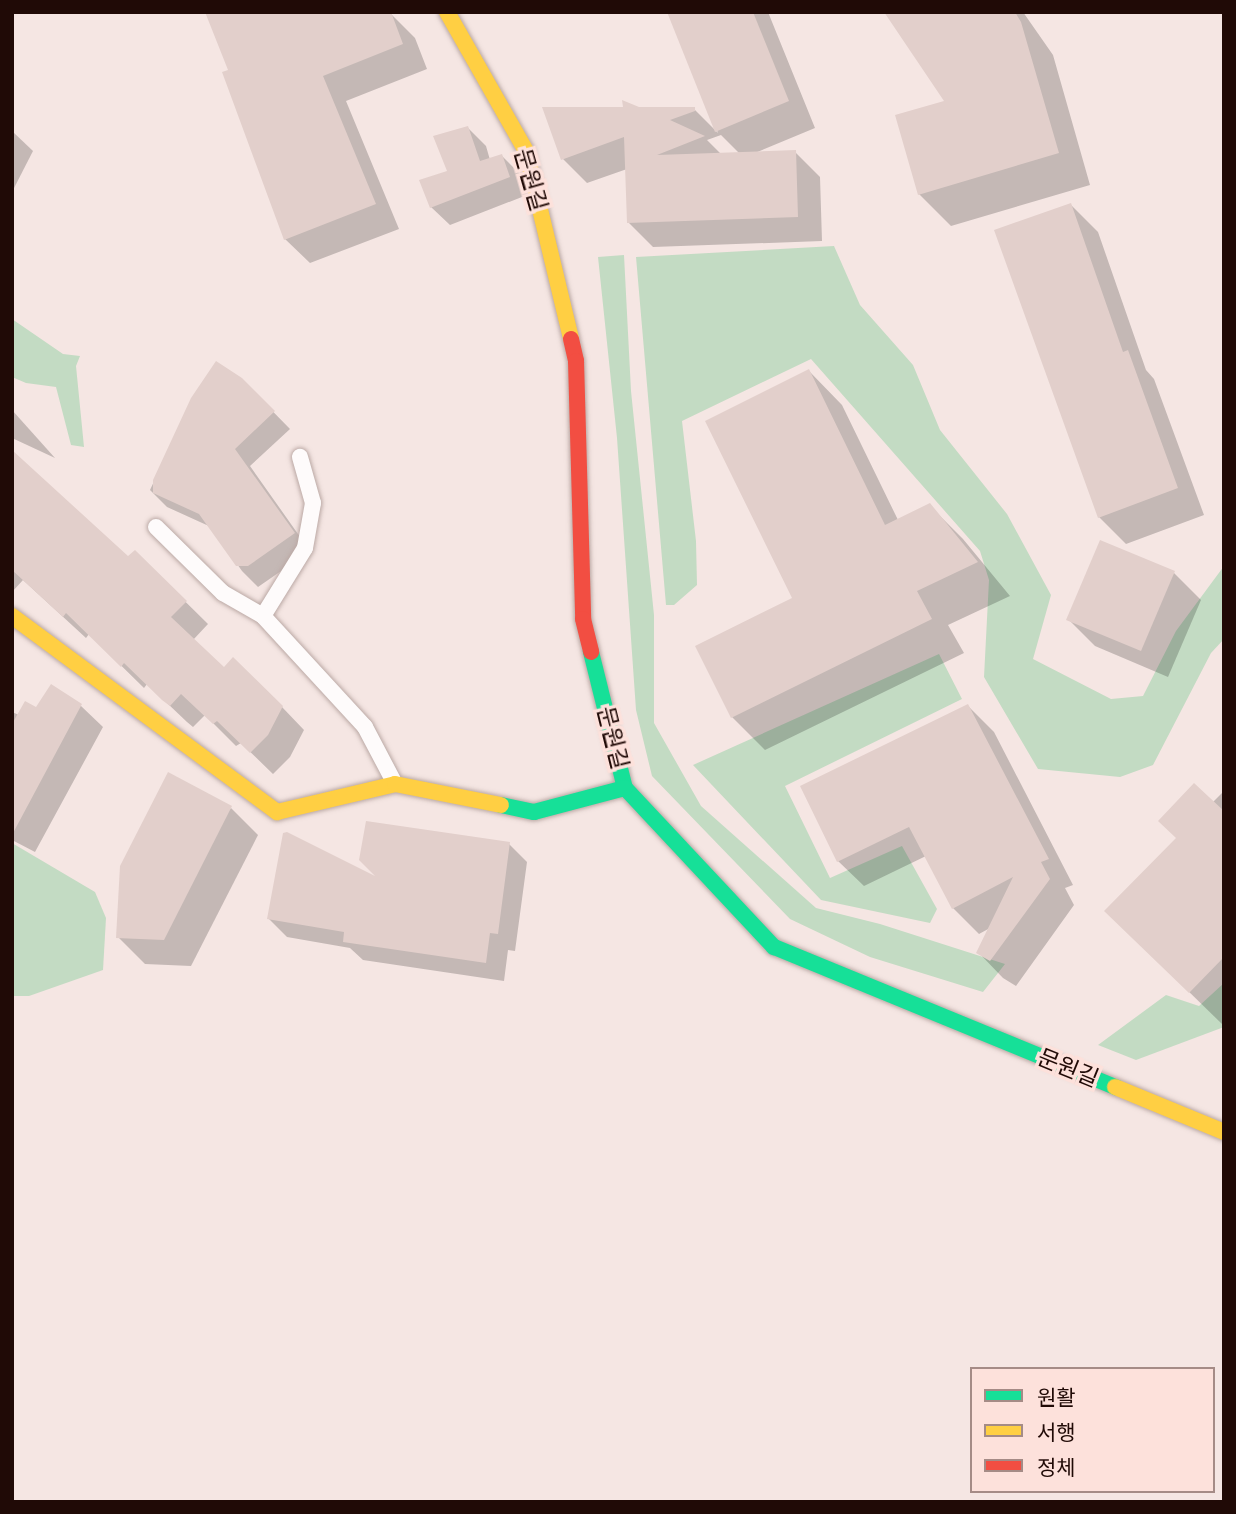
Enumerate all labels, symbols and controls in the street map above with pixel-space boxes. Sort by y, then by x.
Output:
street label: 문원길 [509,146,553,214]
street label: 문원길 [592,704,634,772]
street label: 문원길 [1033,1043,1103,1093]
legend [970,1367,1215,1493]
text: 원활 [1037,1385,1076,1411]
text: 서행 [1037,1420,1076,1446]
text: 정체 [1037,1455,1076,1481]

